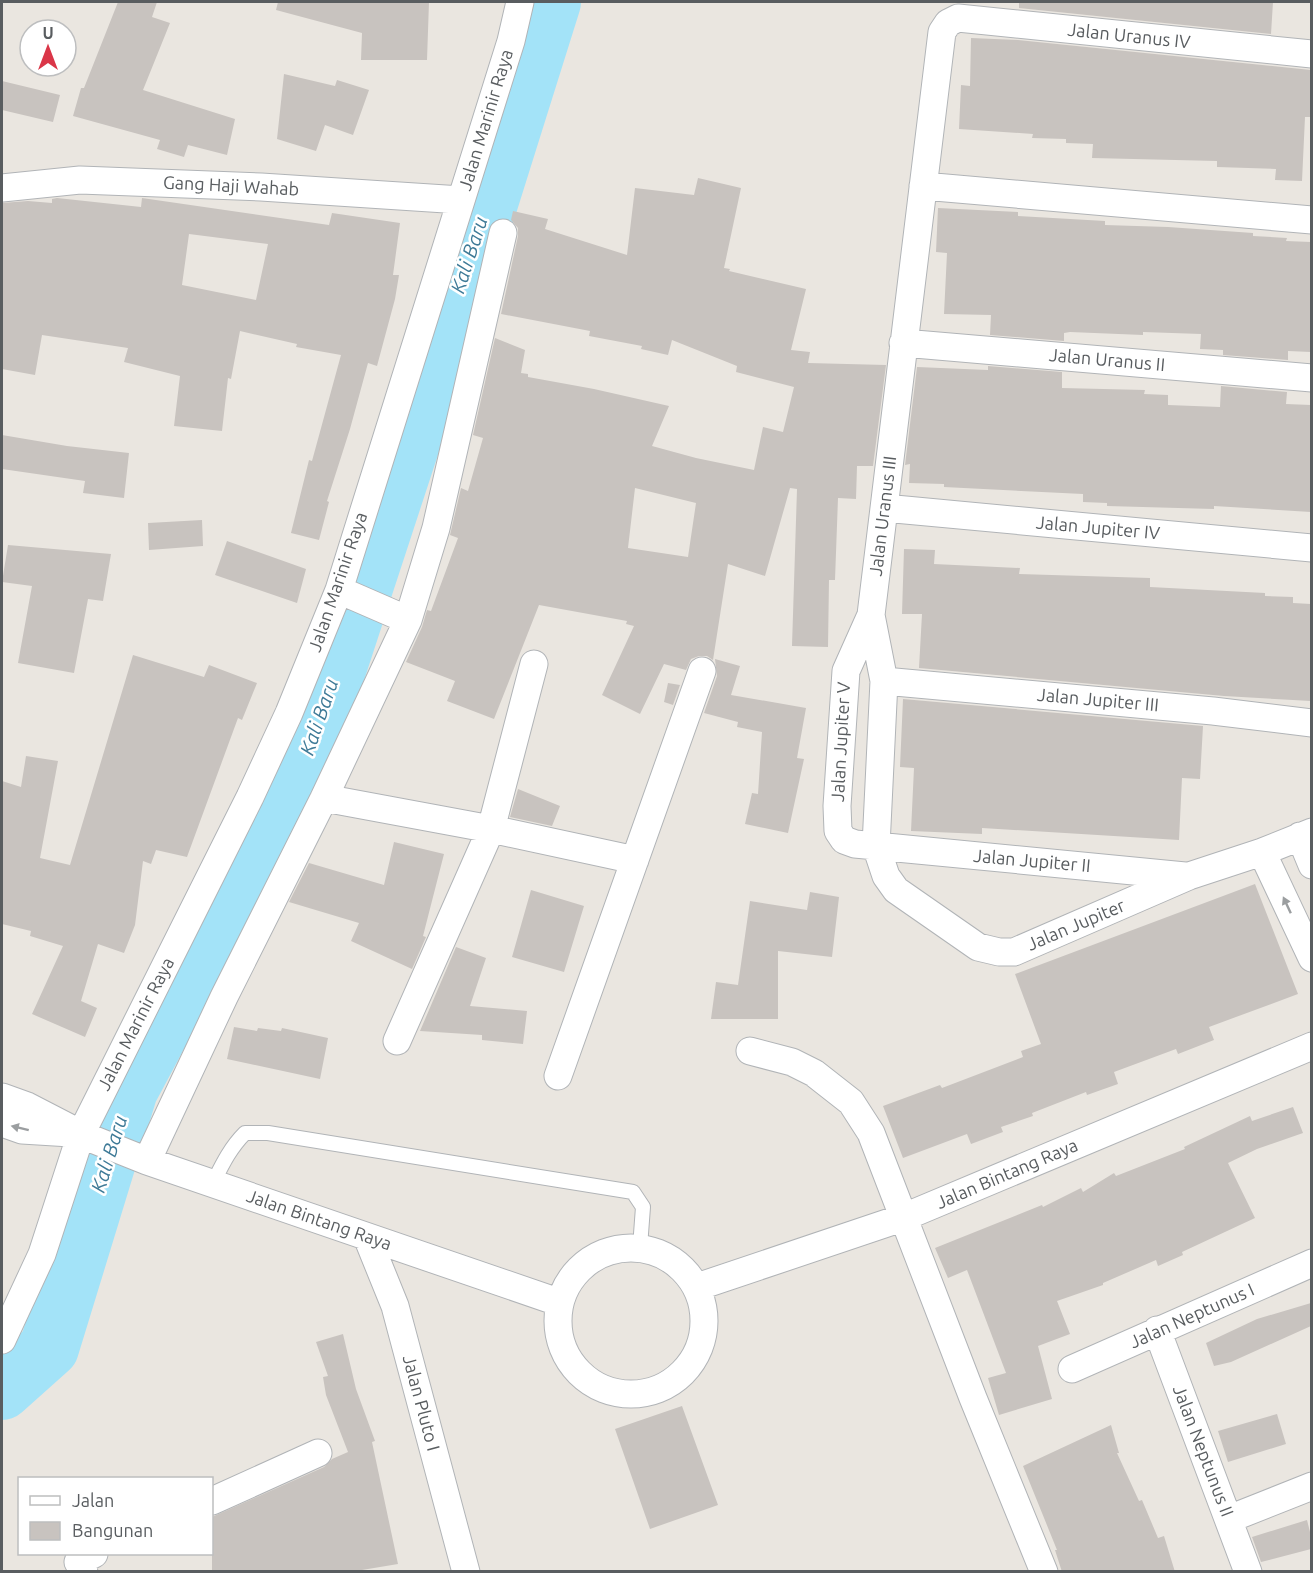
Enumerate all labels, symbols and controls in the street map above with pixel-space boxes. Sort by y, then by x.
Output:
north arrow [18,18,78,78]
street label: Jalan Uranus IV [1067,19,1192,51]
text: U [42,24,54,42]
street label: Jalan Marinir Raya [454,47,516,193]
street label: Gang Haji Wahab [163,171,300,199]
water label: Kali Baru [445,213,492,296]
street label: Jalan Uranus II [1048,344,1166,374]
street label: Jalan Uranus III [865,455,899,577]
street label: Jalan Marinir Raya [304,509,370,654]
street label: Jalan Jupiter IV [1035,512,1162,542]
water label: Kali Baru [295,675,342,758]
street label: Jalan Jupiter V [827,681,853,802]
street label: Jalan Jupiter III [1036,684,1160,714]
street label: Jalan Jupiter II [973,845,1092,875]
street label: Jalan Jupiter [1024,894,1128,954]
one-way arrow [1282,897,1291,914]
street label: Jalan Marinir Raya [93,954,177,1093]
water label: Kali Baru [86,1112,131,1195]
one-way arrow [11,1123,29,1133]
street label: Jalan Bintang Raya [933,1134,1080,1212]
street label: Jalan Bintang Raya [244,1185,394,1253]
street label: Jalan Neptunus I [1126,1279,1257,1352]
street label: Jalan Pluto I [400,1353,444,1453]
street label: Jalan Neptunus II [1170,1382,1238,1519]
legend [18,1477,213,1555]
text: Jalan [72,1490,114,1510]
text: Bangunan [72,1520,153,1540]

